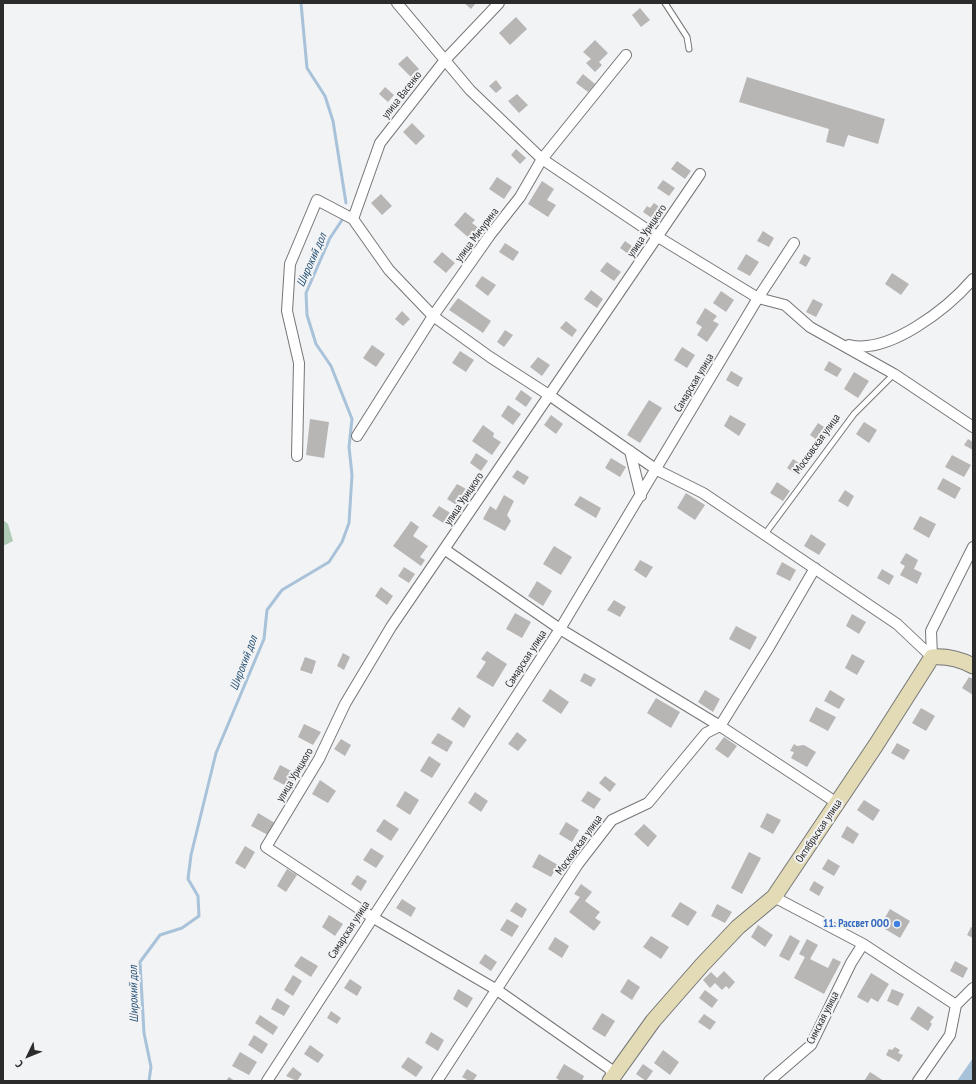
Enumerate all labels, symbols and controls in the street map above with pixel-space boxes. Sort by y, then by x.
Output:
street label: улица Васенко [379,69,425,121]
street label: улица Урицкого [625,202,669,260]
street label: улица Мичурина [452,205,502,265]
water label: Широкий дол [294,231,330,289]
street label: Самарская улица [671,351,717,415]
street label: Московская улица [791,412,843,476]
street label: улица Урицкого [442,470,486,528]
street label: Самарская улица [502,628,550,690]
water label: Широкий дол [227,634,261,692]
street label: улица Урицкого [274,746,316,804]
street label: Октябрьская улица [793,797,845,865]
street label: Московская улица [553,813,605,877]
street label: Самарская улица [325,899,373,961]
place label: 11. Рассвет ООО [823,917,889,931]
marker: 11. Рассвет ООО [892,919,902,929]
water label: Широкий дол [126,965,142,1023]
street label: Симская улица [804,989,842,1047]
north arrow [8,1036,48,1076]
text: С [12,1058,26,1071]

